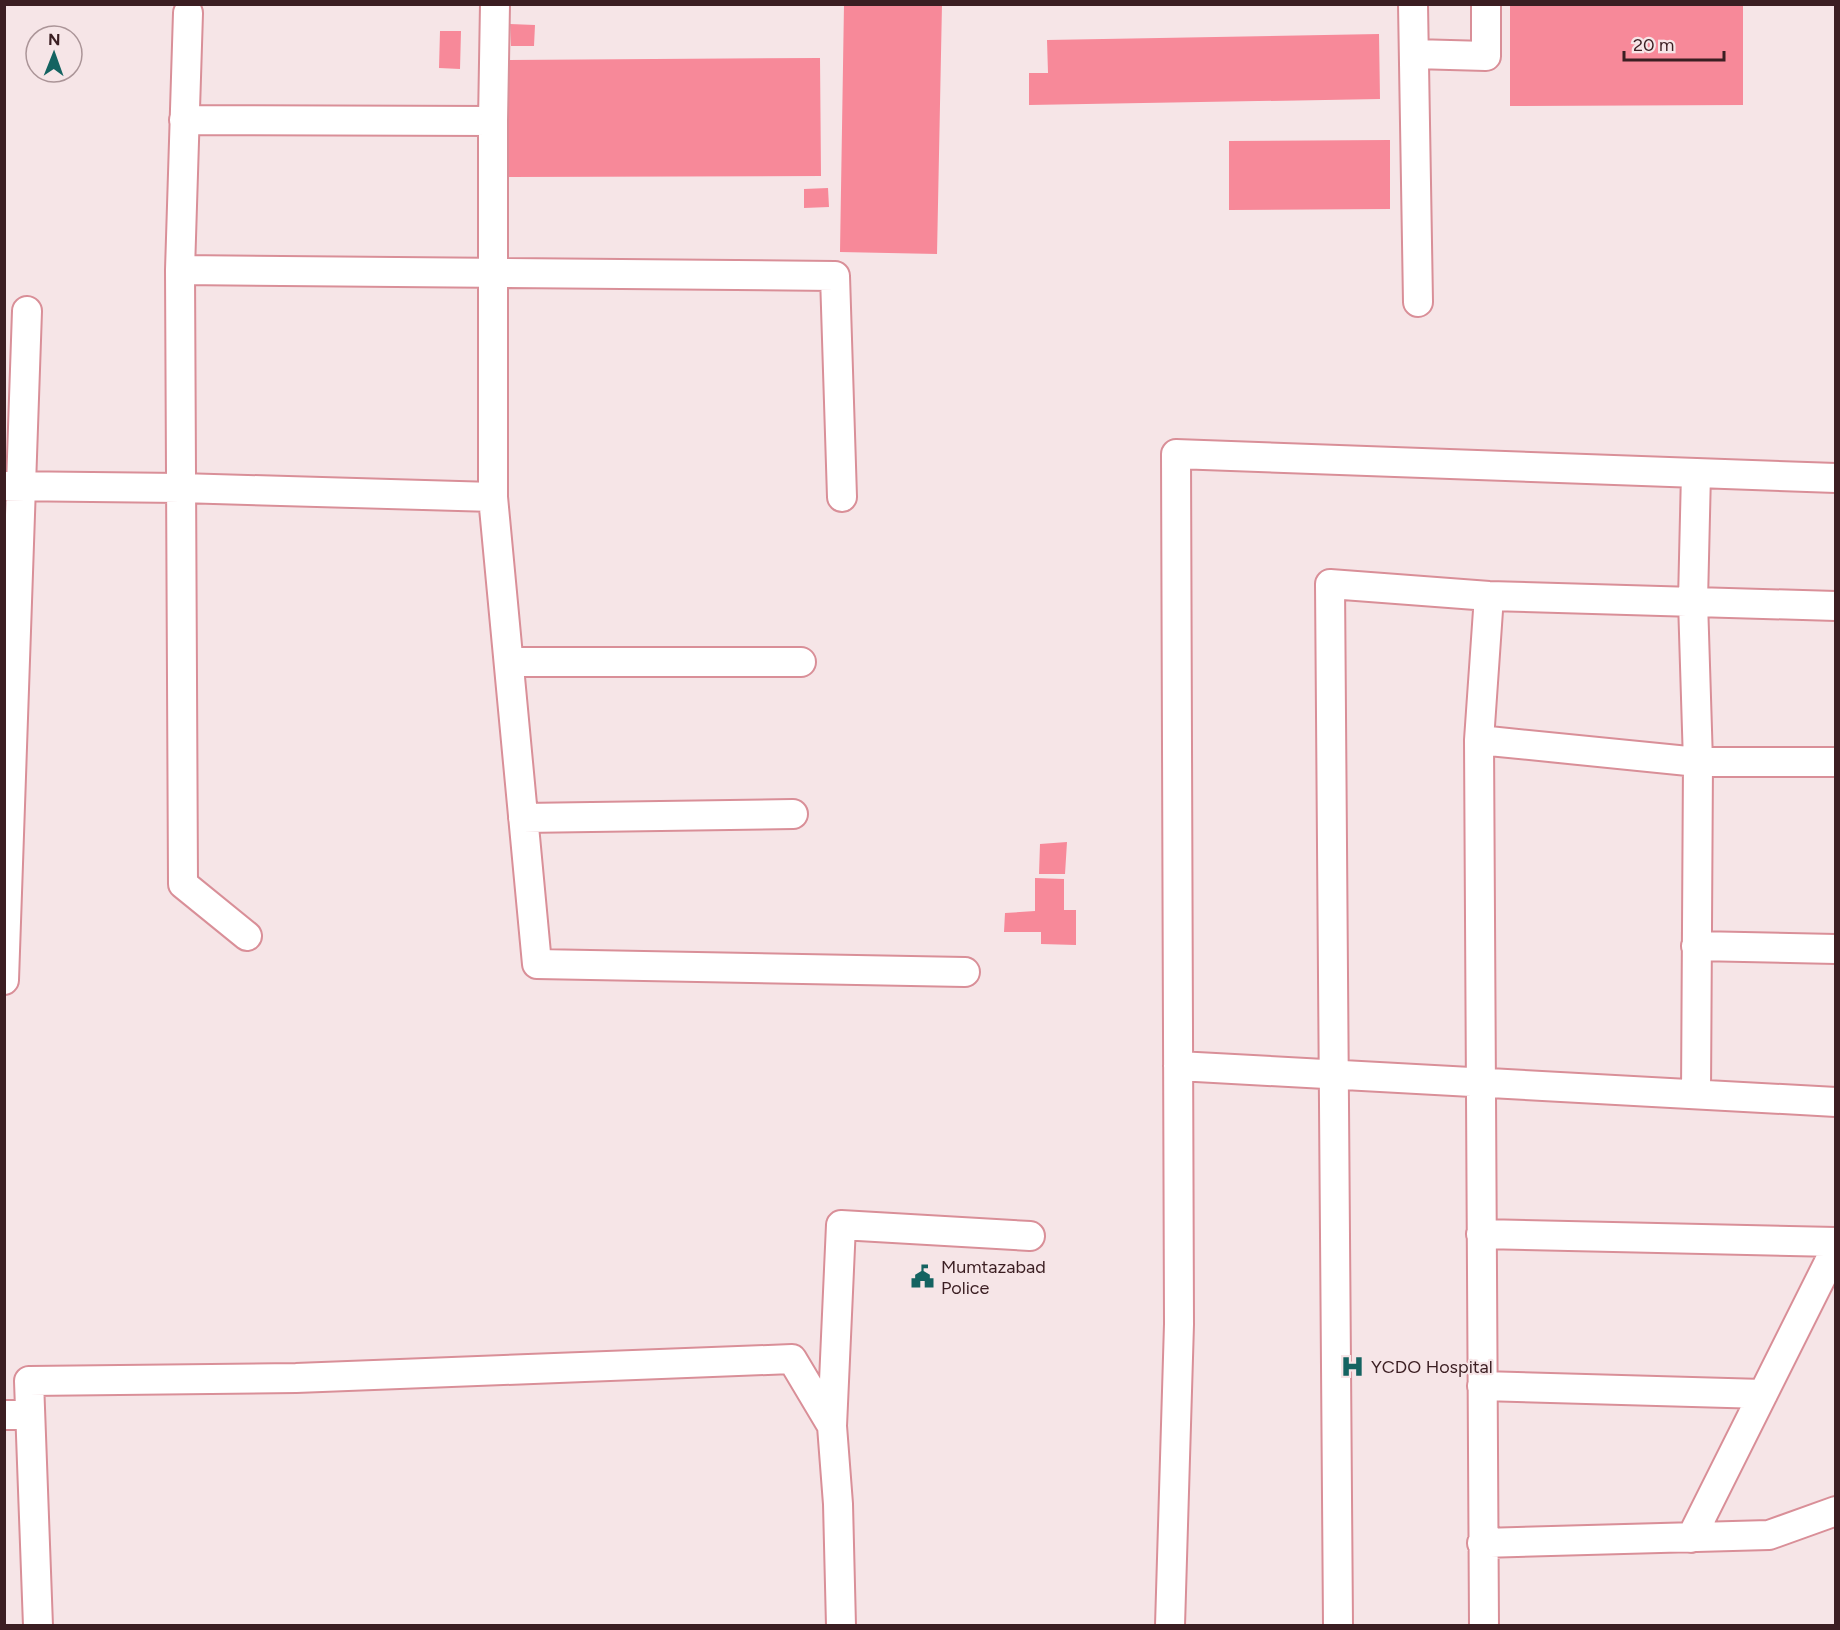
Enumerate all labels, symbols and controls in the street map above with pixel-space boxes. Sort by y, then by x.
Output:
north arrow [24,24,84,84]
scale bar [1624,24,1724,62]
text: N [48,30,61,49]
text: 20 m [1633,34,1674,56]
place label: Mumtazabad Police [941,1256,1046,1299]
public building icon: Mumtazabad Police [910,1264,936,1290]
hospital icon: YCDO Hospital [1340,1354,1366,1380]
place label: YCDO Hospital [1371,1356,1493,1378]

